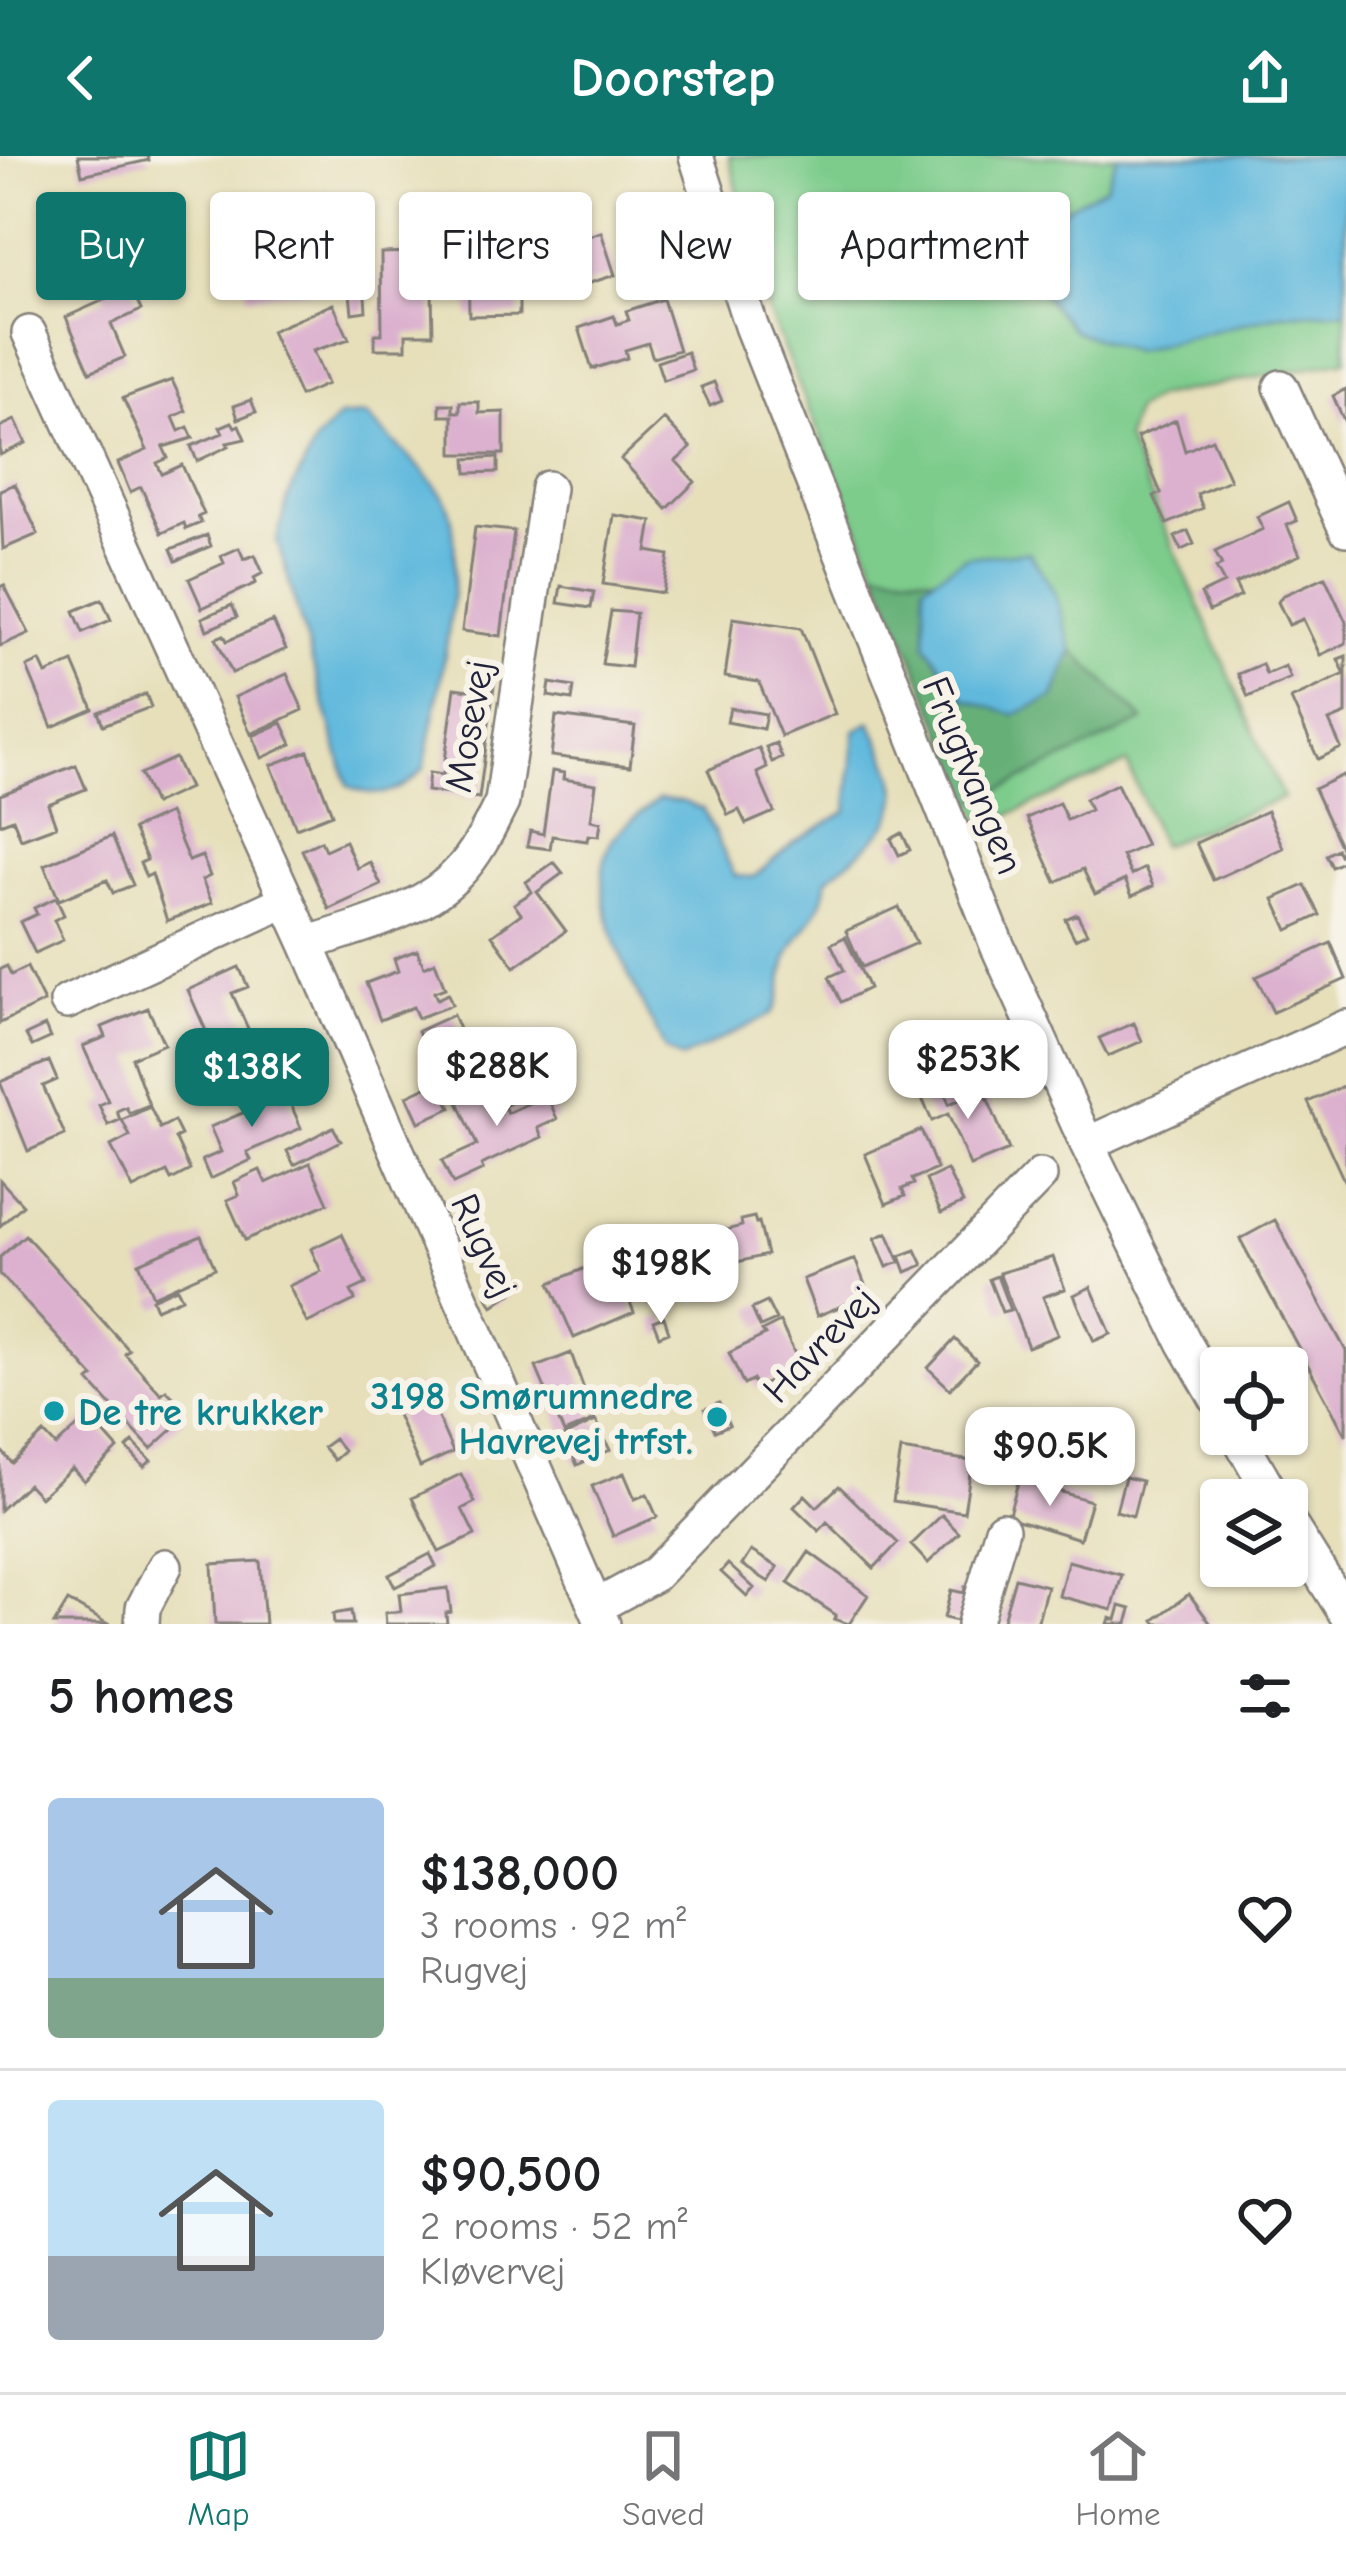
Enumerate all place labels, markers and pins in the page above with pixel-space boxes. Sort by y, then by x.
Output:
pin: $253K [884,1020,1052,1122]
pin: $288K [413,1027,581,1129]
pin: $138K [168,1028,336,1130]
pin: $198K [577,1224,745,1326]
place label: 3198 Smørumnedre Havrevej trfst. [370,1374,693,1464]
place label: De tre krukker [78,1390,323,1435]
marker: De tre krukker [41,1398,67,1424]
marker: 3198 Smørumnedre Havrevej trfst. [704,1404,730,1430]
pin: $90.5K [952,1407,1148,1509]

